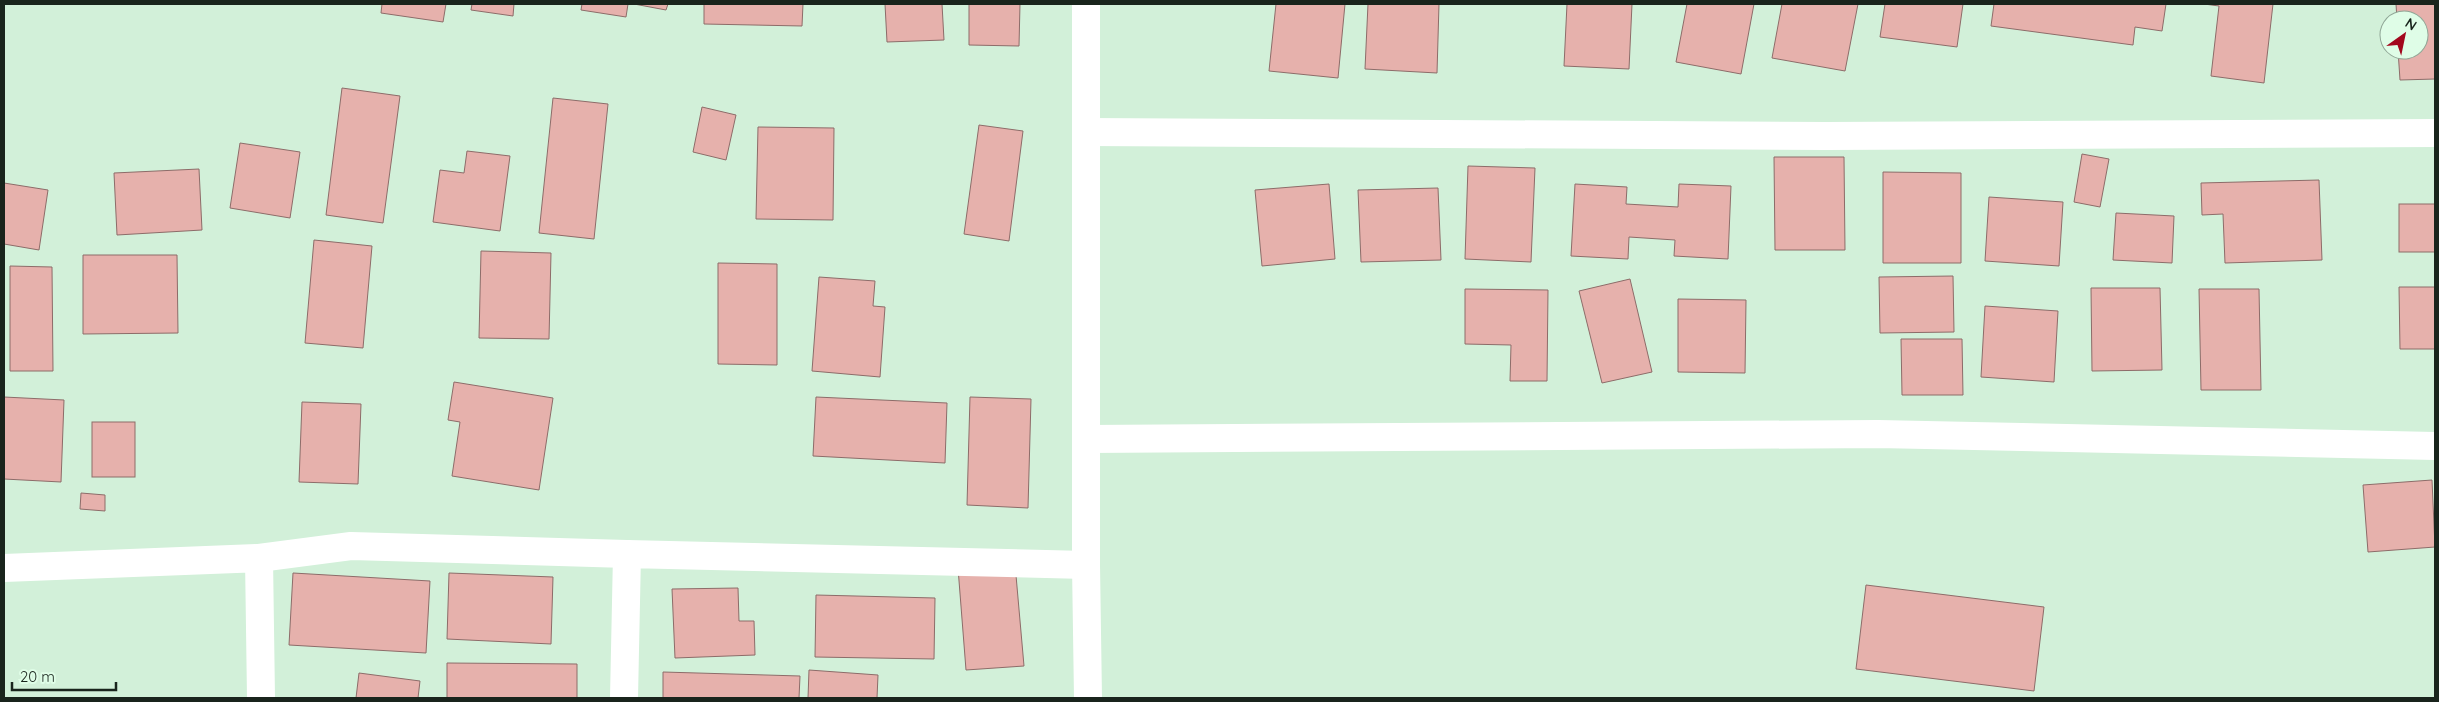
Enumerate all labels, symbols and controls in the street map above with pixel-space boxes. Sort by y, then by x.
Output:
north arrow [2379,10,2429,60]
text: N [2402,14,2420,34]
scale bar [12,660,116,692]
text: 20 m [20,667,55,686]

